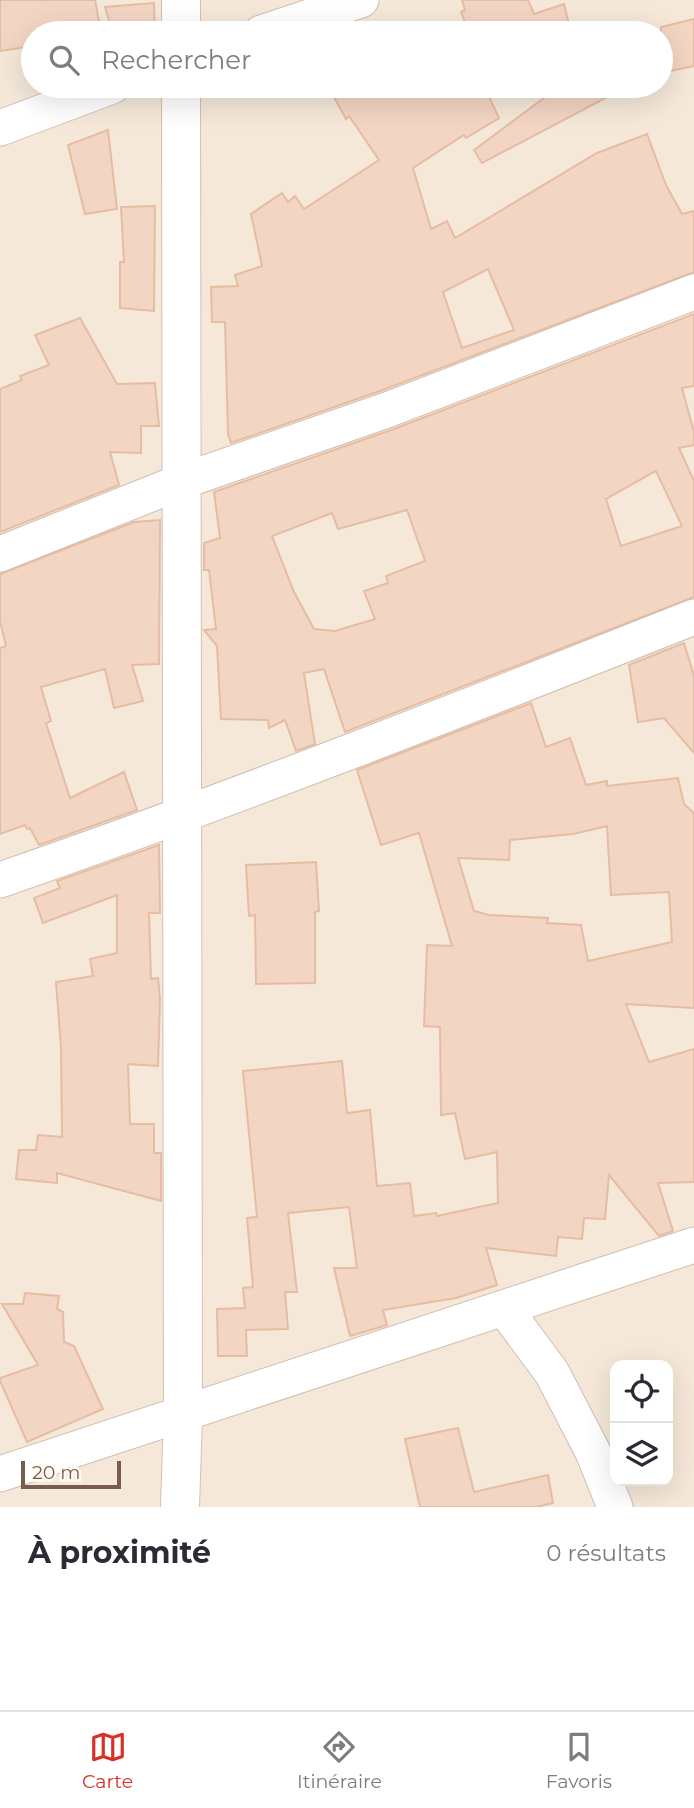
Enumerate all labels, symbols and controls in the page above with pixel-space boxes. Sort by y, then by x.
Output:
search box [21,21,673,98]
icon: search [45,41,83,79]
text: Rechercher [101,44,251,76]
map controls [610,1360,673,1486]
button: locate [610,1360,673,1423]
button: layers [610,1423,673,1486]
scale bar [21,1458,121,1490]
text: 20 m [32,1461,80,1484]
text: À proximité [28,1534,211,1571]
text: 0 résultats [546,1539,666,1567]
tab: Carte [82,1728,133,1793]
tab: Itinéraire [297,1728,382,1793]
tab: Favoris [546,1728,612,1793]

